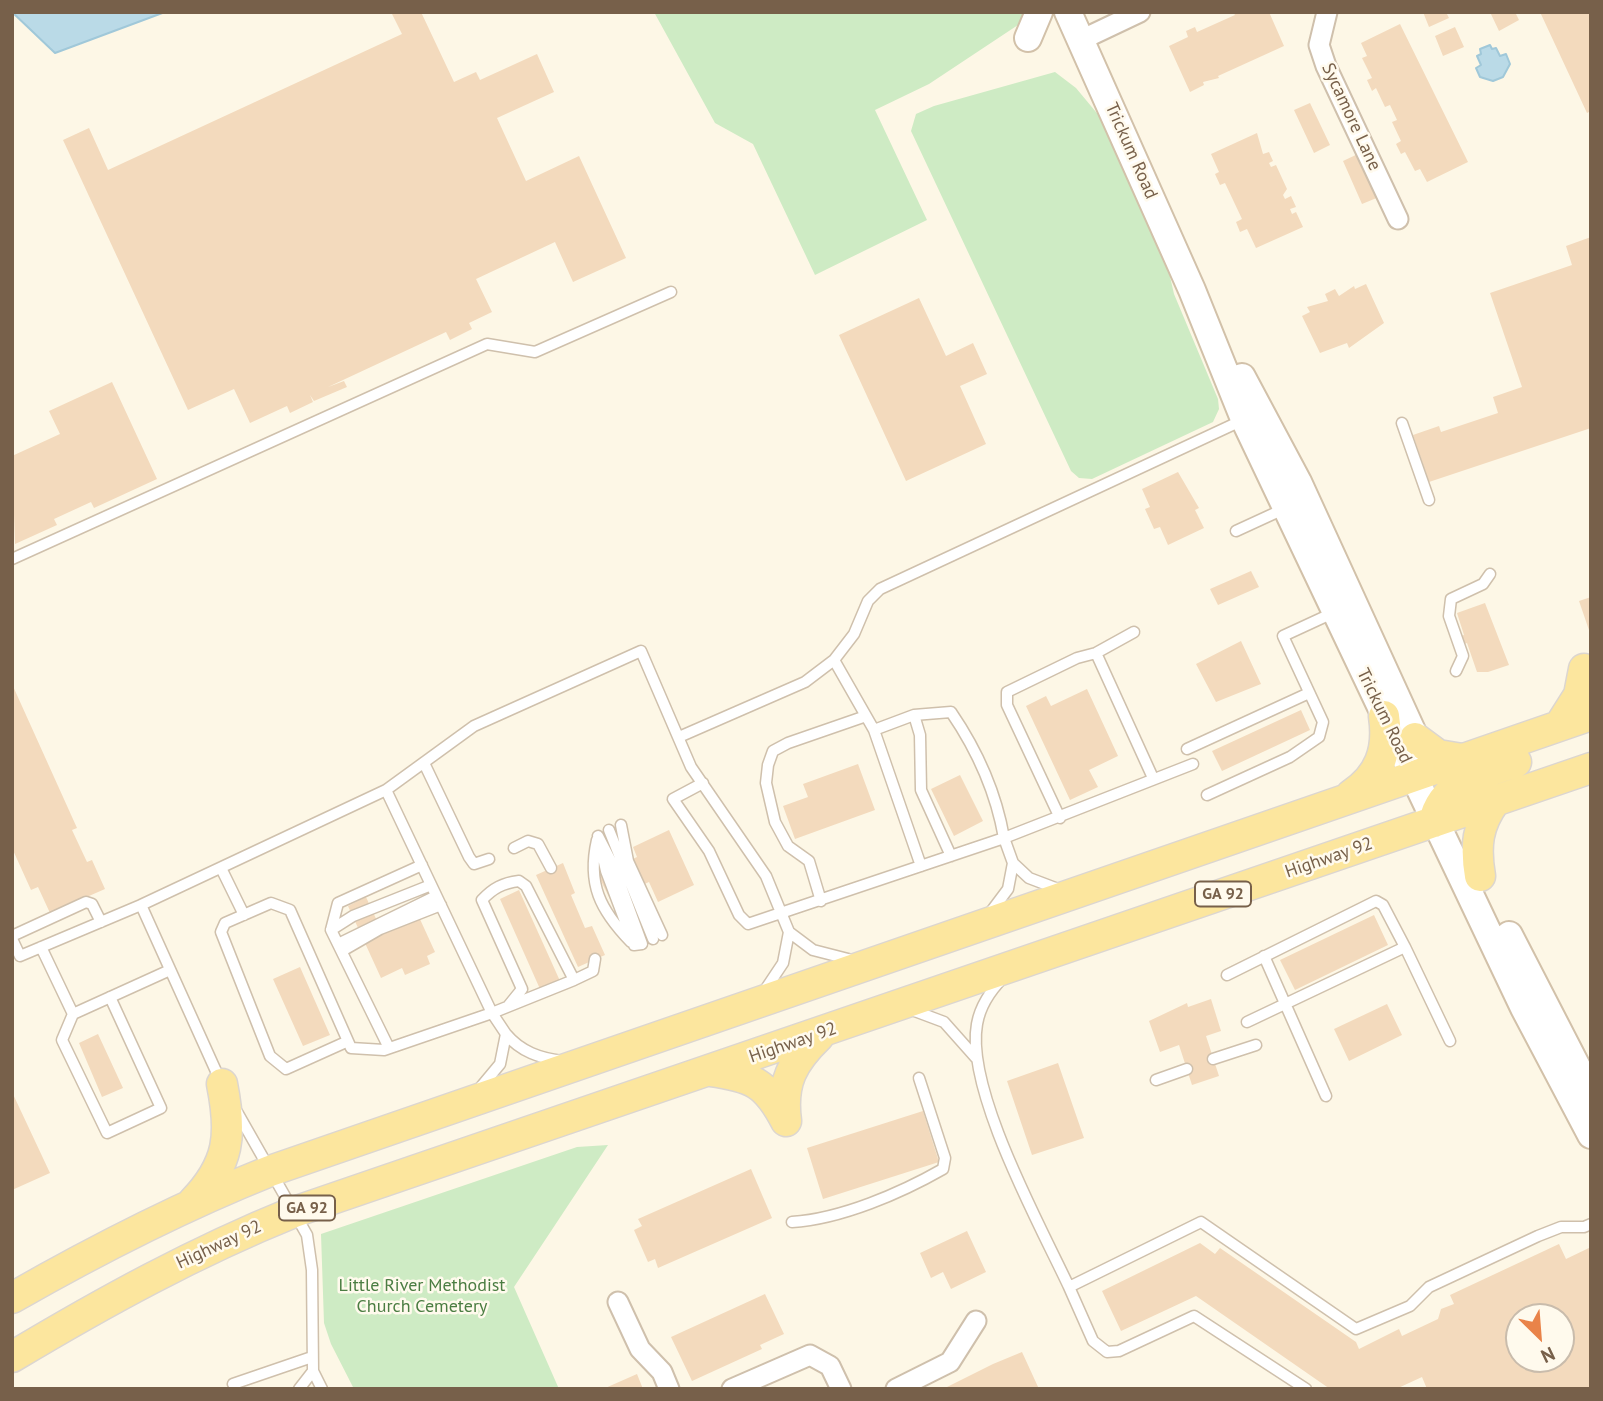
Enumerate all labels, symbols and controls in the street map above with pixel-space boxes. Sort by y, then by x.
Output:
street label: Sycamore Lane [1317,60,1385,174]
street label: Trickum Road [1100,100,1162,202]
street label: Trickum Road [1352,665,1416,767]
street label: Highway 92 [1282,833,1376,883]
road number: GA 92 [1195,881,1251,906]
street label: Highway 92 [746,1018,840,1068]
road number: GA 92 [279,1196,335,1220]
street label: Highway 92 [173,1216,265,1274]
park label: Little River Methodist Church Cemetery [339,1275,505,1318]
north arrow [1505,1303,1575,1373]
text: N [1537,1342,1559,1369]

